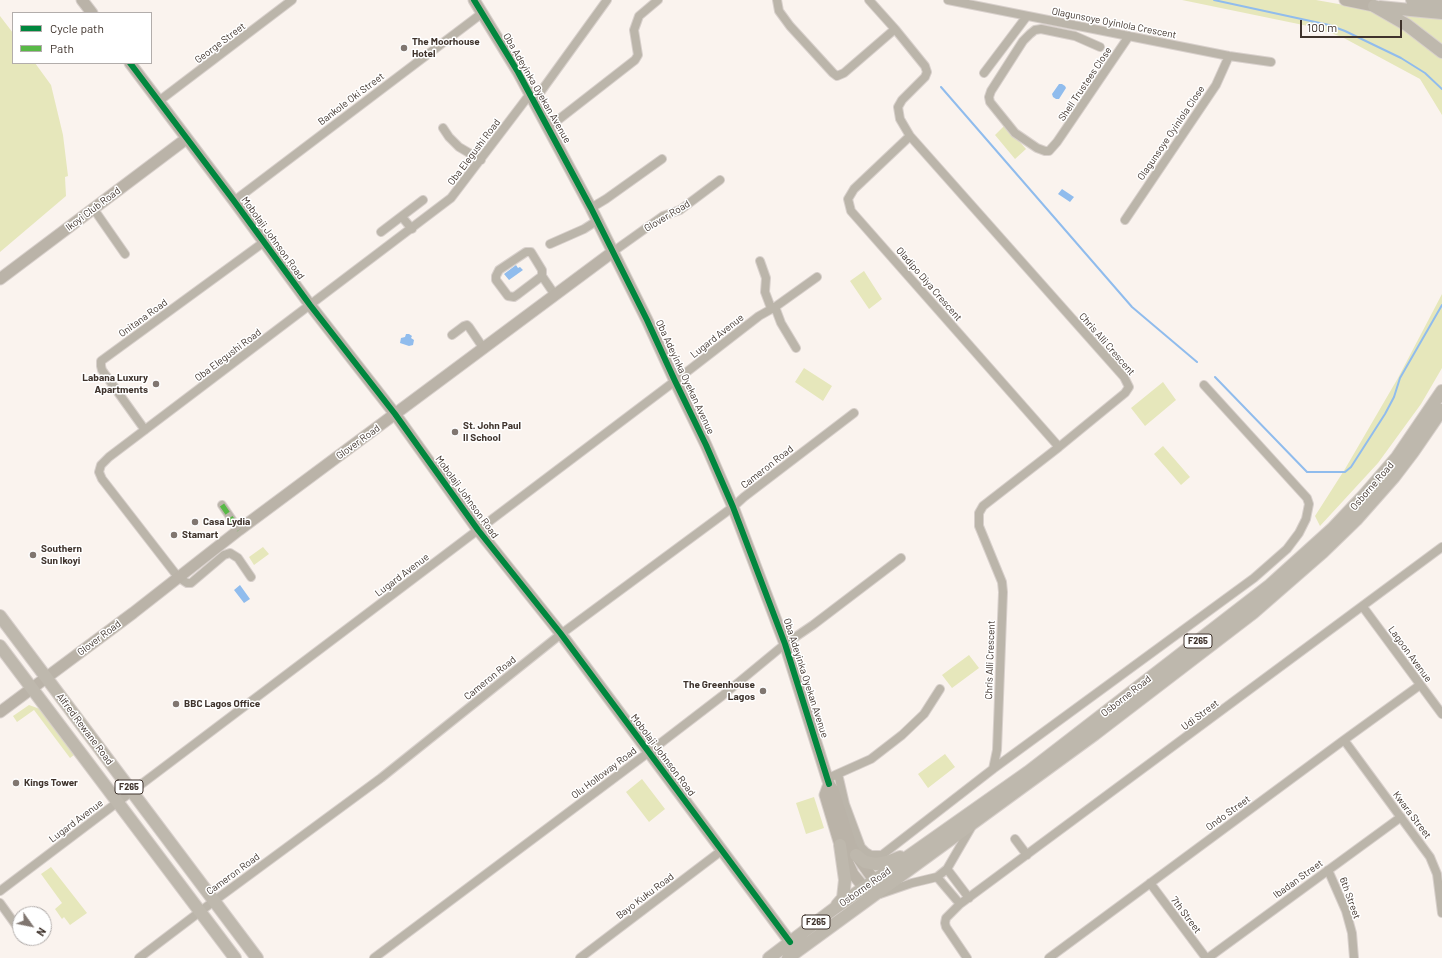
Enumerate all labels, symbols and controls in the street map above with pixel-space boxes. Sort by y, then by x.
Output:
street label: Olagunsoye Oyinlola Crescent [1051,5,1177,41]
legend [12,12,152,64]
scale bar [1302,12,1404,38]
street label: George Street [192,20,248,66]
text: 100 m [1307,20,1337,34]
text: Cycle path [50,21,104,35]
street label: Oba Adeyinka Oyekan Avenue [501,31,573,145]
place label: The Moorhouse Hotel [412,36,480,60]
text: Path [50,41,74,55]
marker: The Moorhouse Hotel [399,43,409,53]
street label: Shell Trustees Close [1056,45,1114,123]
street label: Bankole Oki Street [316,70,386,128]
street label: Olagunsoye Oyinlola Close [1135,83,1207,183]
street label: Oba Elegushi Road [445,116,503,188]
street label: Ikoyi Club Road [63,185,123,233]
street label: Mobolaji Johnson Road [239,194,307,282]
street label: Glover Road [642,198,692,234]
street label: Oladipo Diya Crescent [894,245,964,323]
street label: Onitana Road [116,296,170,340]
street label: Chris Alli Crescent [1077,310,1137,378]
street label: Lugard Avenue [688,311,746,361]
street label: Oba Adeyinka Oyekan Avenue [653,318,717,436]
street label: Oba Elegushi Road [192,326,264,384]
place label: Labana Luxury Apartments [82,372,148,396]
marker: Labana Luxury Apartments [151,379,161,389]
place label: St. John Paul II School [463,420,521,444]
street label: Glover Road [334,422,382,462]
marker: St. John Paul II School [450,427,460,437]
street label: Cameron Road [738,443,796,491]
street label: Mobolaji Johnson Road [433,453,501,541]
street label: Osborne Road [1348,459,1396,513]
place label: Casa Lydia [203,516,250,528]
marker: Casa Lydia [190,517,200,527]
place label: Stamart [182,529,218,541]
marker: Stamart [169,530,179,540]
place label: Southern Sun Ikoyi [41,543,82,566]
marker: Southern Sun Ikoyi [28,550,38,560]
street label: Lugard Avenue [373,551,431,599]
street label: Oba Adeyinka Oyekan Avenue [781,617,831,739]
street label: Glover Road [75,618,123,658]
street label: Chris Alli Crescent [983,620,997,700]
street label: Lagoon Avenue [1386,624,1434,684]
road number: F265 [1184,634,1212,648]
street label: Cameron Road [462,653,518,703]
street label: Osborne Road [1099,673,1153,719]
place label: The Greenhouse Lagos [683,679,755,702]
marker: The Greenhouse Lagos [758,686,768,696]
street label: Alfred Rewane Road [54,691,116,767]
street label: Udi Street [1179,697,1221,733]
place label: BBC Lagos Office [184,698,260,710]
marker: BBC Lagos Office [171,699,181,709]
street label: Mobolaji Johnson Road [628,712,698,798]
street label: Olu Holloway Road [569,745,639,801]
place label: Kings Tower [24,777,78,789]
marker: Kings Tower [11,778,21,788]
road number: F265 [115,780,143,794]
street label: Kwara Street [1390,789,1434,841]
street label: Ondo Street [1204,793,1252,833]
street label: Lugard Avenue [47,797,105,845]
street label: Cameron Road [204,851,262,897]
street label: Ibadan Street [1271,857,1325,901]
street label: Osborne Road [837,865,893,909]
street label: Bayo Kuku Road [614,870,676,922]
street label: 6th Street [1337,876,1363,920]
street label: 7th Street [1168,894,1204,936]
north arrow [12,906,52,946]
road number: F265 [802,915,830,929]
text: N [34,926,49,939]

